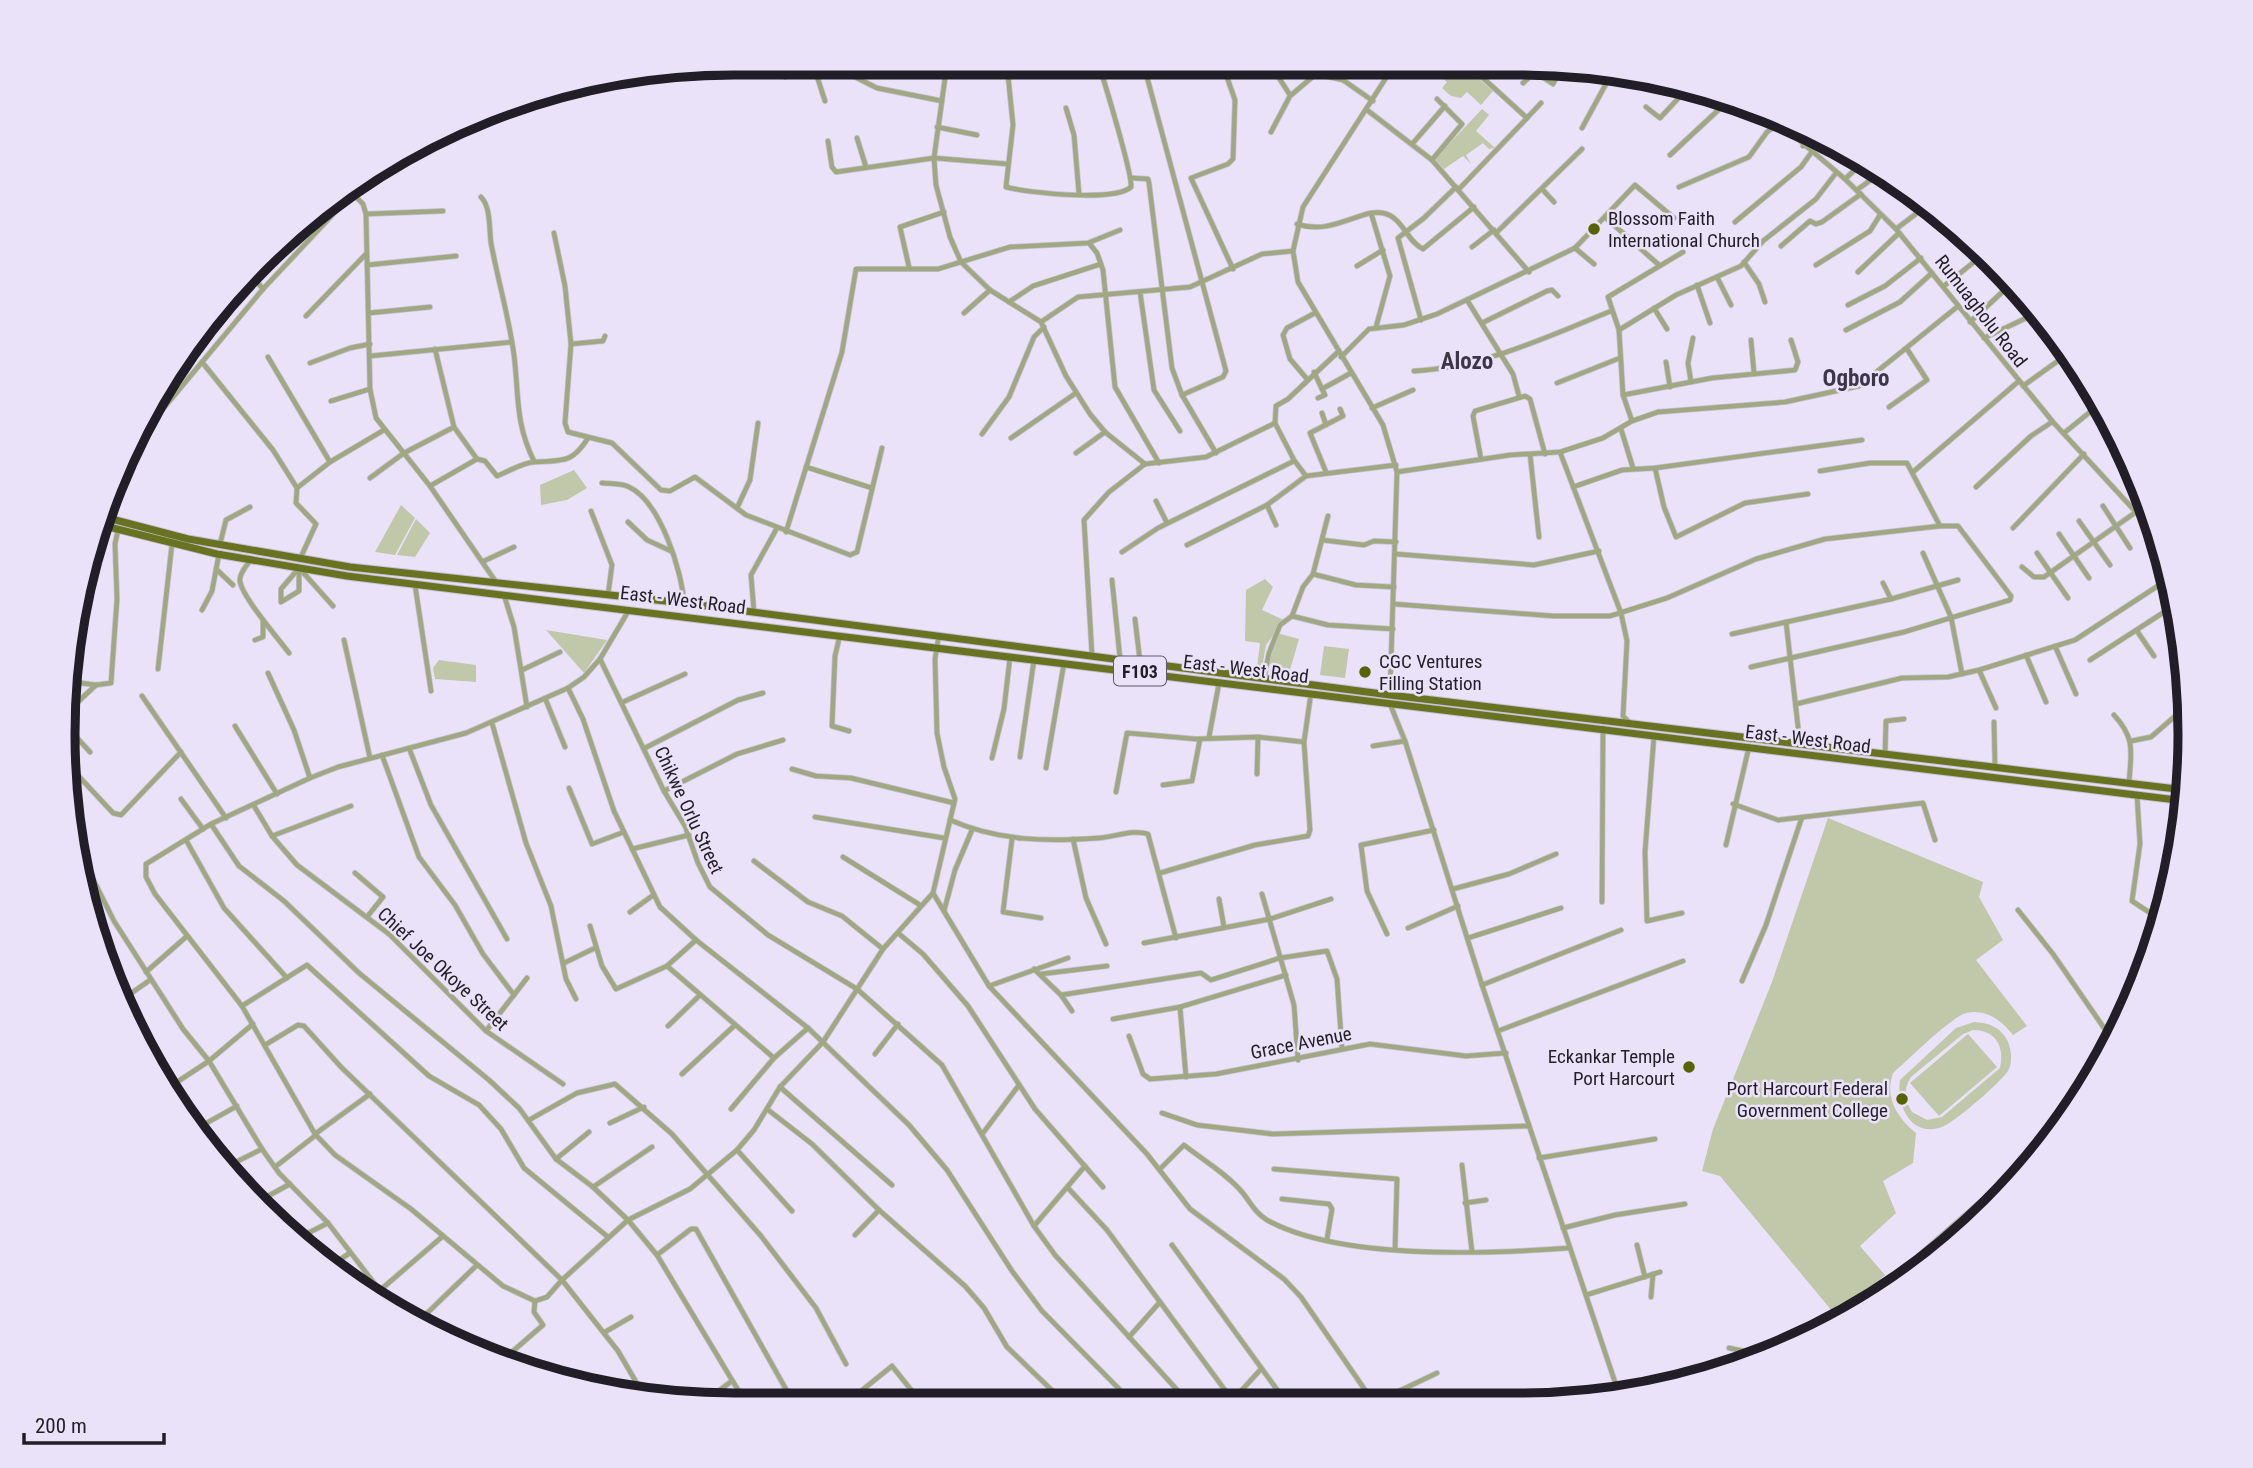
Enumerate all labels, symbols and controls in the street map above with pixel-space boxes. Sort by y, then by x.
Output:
place label: Blossom Faith International Church [1608,207,1760,252]
marker: Blossom Faith International Church [1586,221,1602,237]
street label: Rumuagholu Road [1930,250,2032,372]
district label: Alozo [1441,348,1493,375]
district label: Ogboro [1823,365,1889,392]
street label: East - West Road [619,581,747,619]
street label: East - West Road [1182,650,1310,688]
place label: CGC Ventures Filling Station [1379,650,1482,695]
road number: F103 [1114,656,1166,686]
marker: CGC Ventures Filling Station [1357,664,1373,680]
street label: East - West Road [1744,720,1872,758]
street label: Chikwe Orlu Street [649,743,729,877]
street label: Chief Joe Okoye Street [373,902,513,1036]
street label: Grace Avenue [1248,1022,1354,1064]
place label: Eckankar Temple Port Harcourt [1548,1045,1675,1090]
marker: Eckankar Temple Port Harcourt [1681,1059,1697,1075]
place label: Port Harcourt Federal Government College [1727,1077,1888,1122]
marker: Port Harcourt Federal Government College [1894,1091,1910,1107]
scale bar [24,1402,164,1446]
text: 200 m [35,1414,87,1438]

